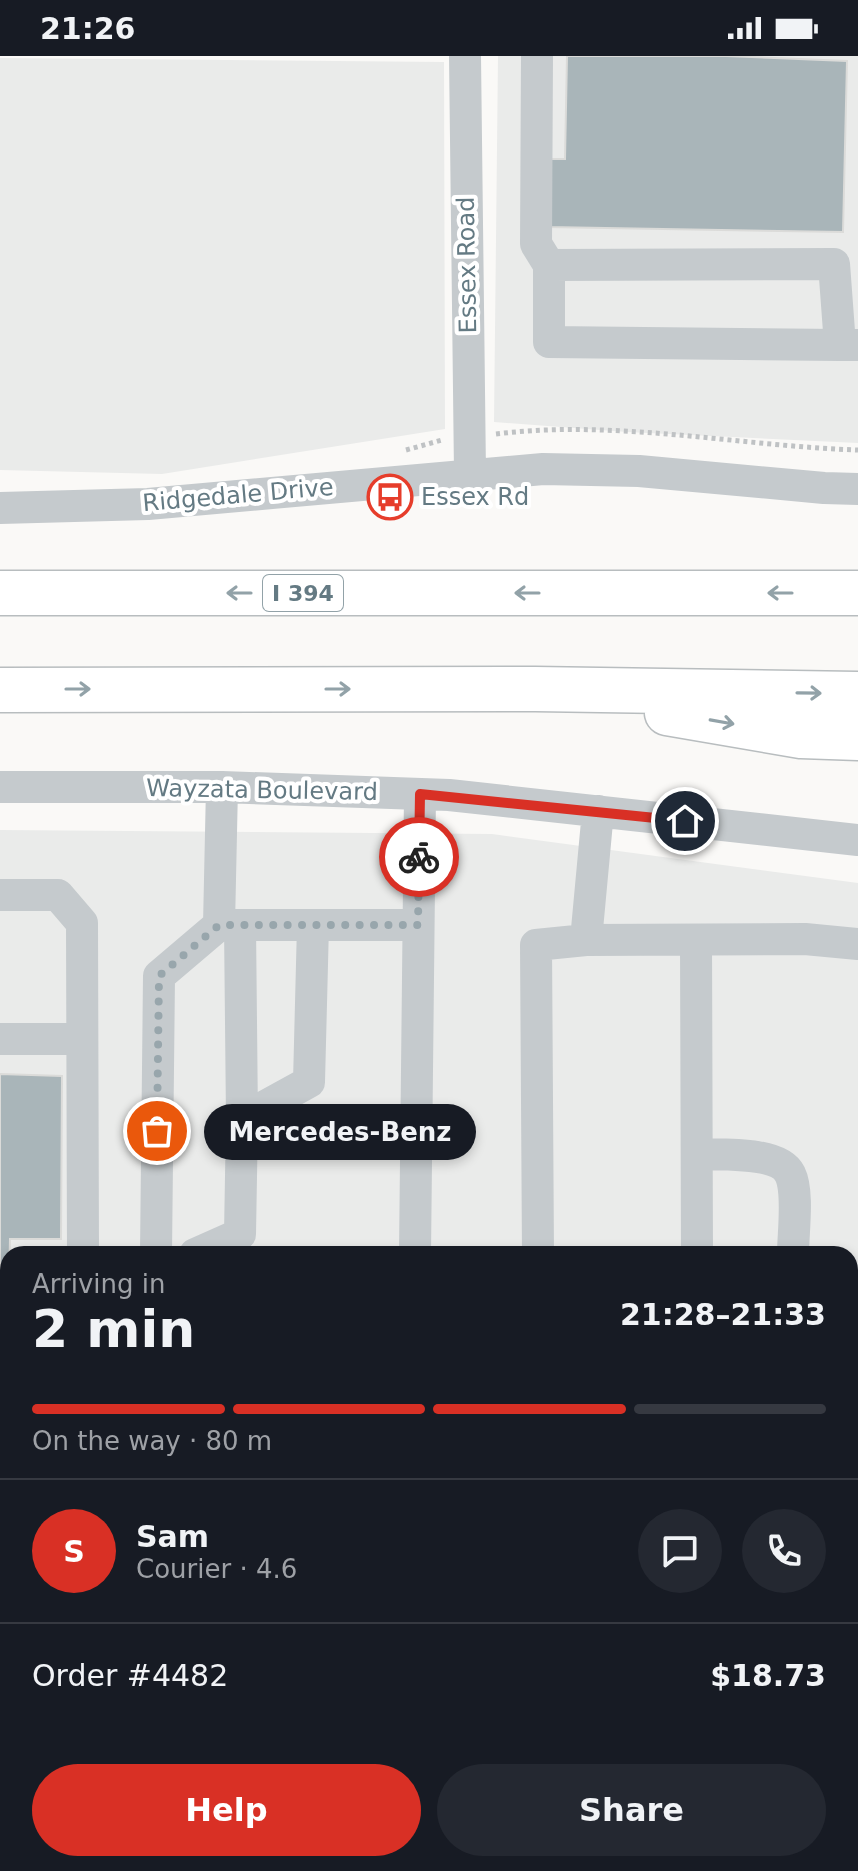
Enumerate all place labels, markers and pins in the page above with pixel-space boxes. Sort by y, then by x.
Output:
bus stop icon: Essex Rd [366,473,414,521]
place label: Essex Rd [421,483,529,511]
pin [651,787,719,855]
pin [123,1097,191,1165]
callout: Mercedes-Benz [205,1103,477,1159]

